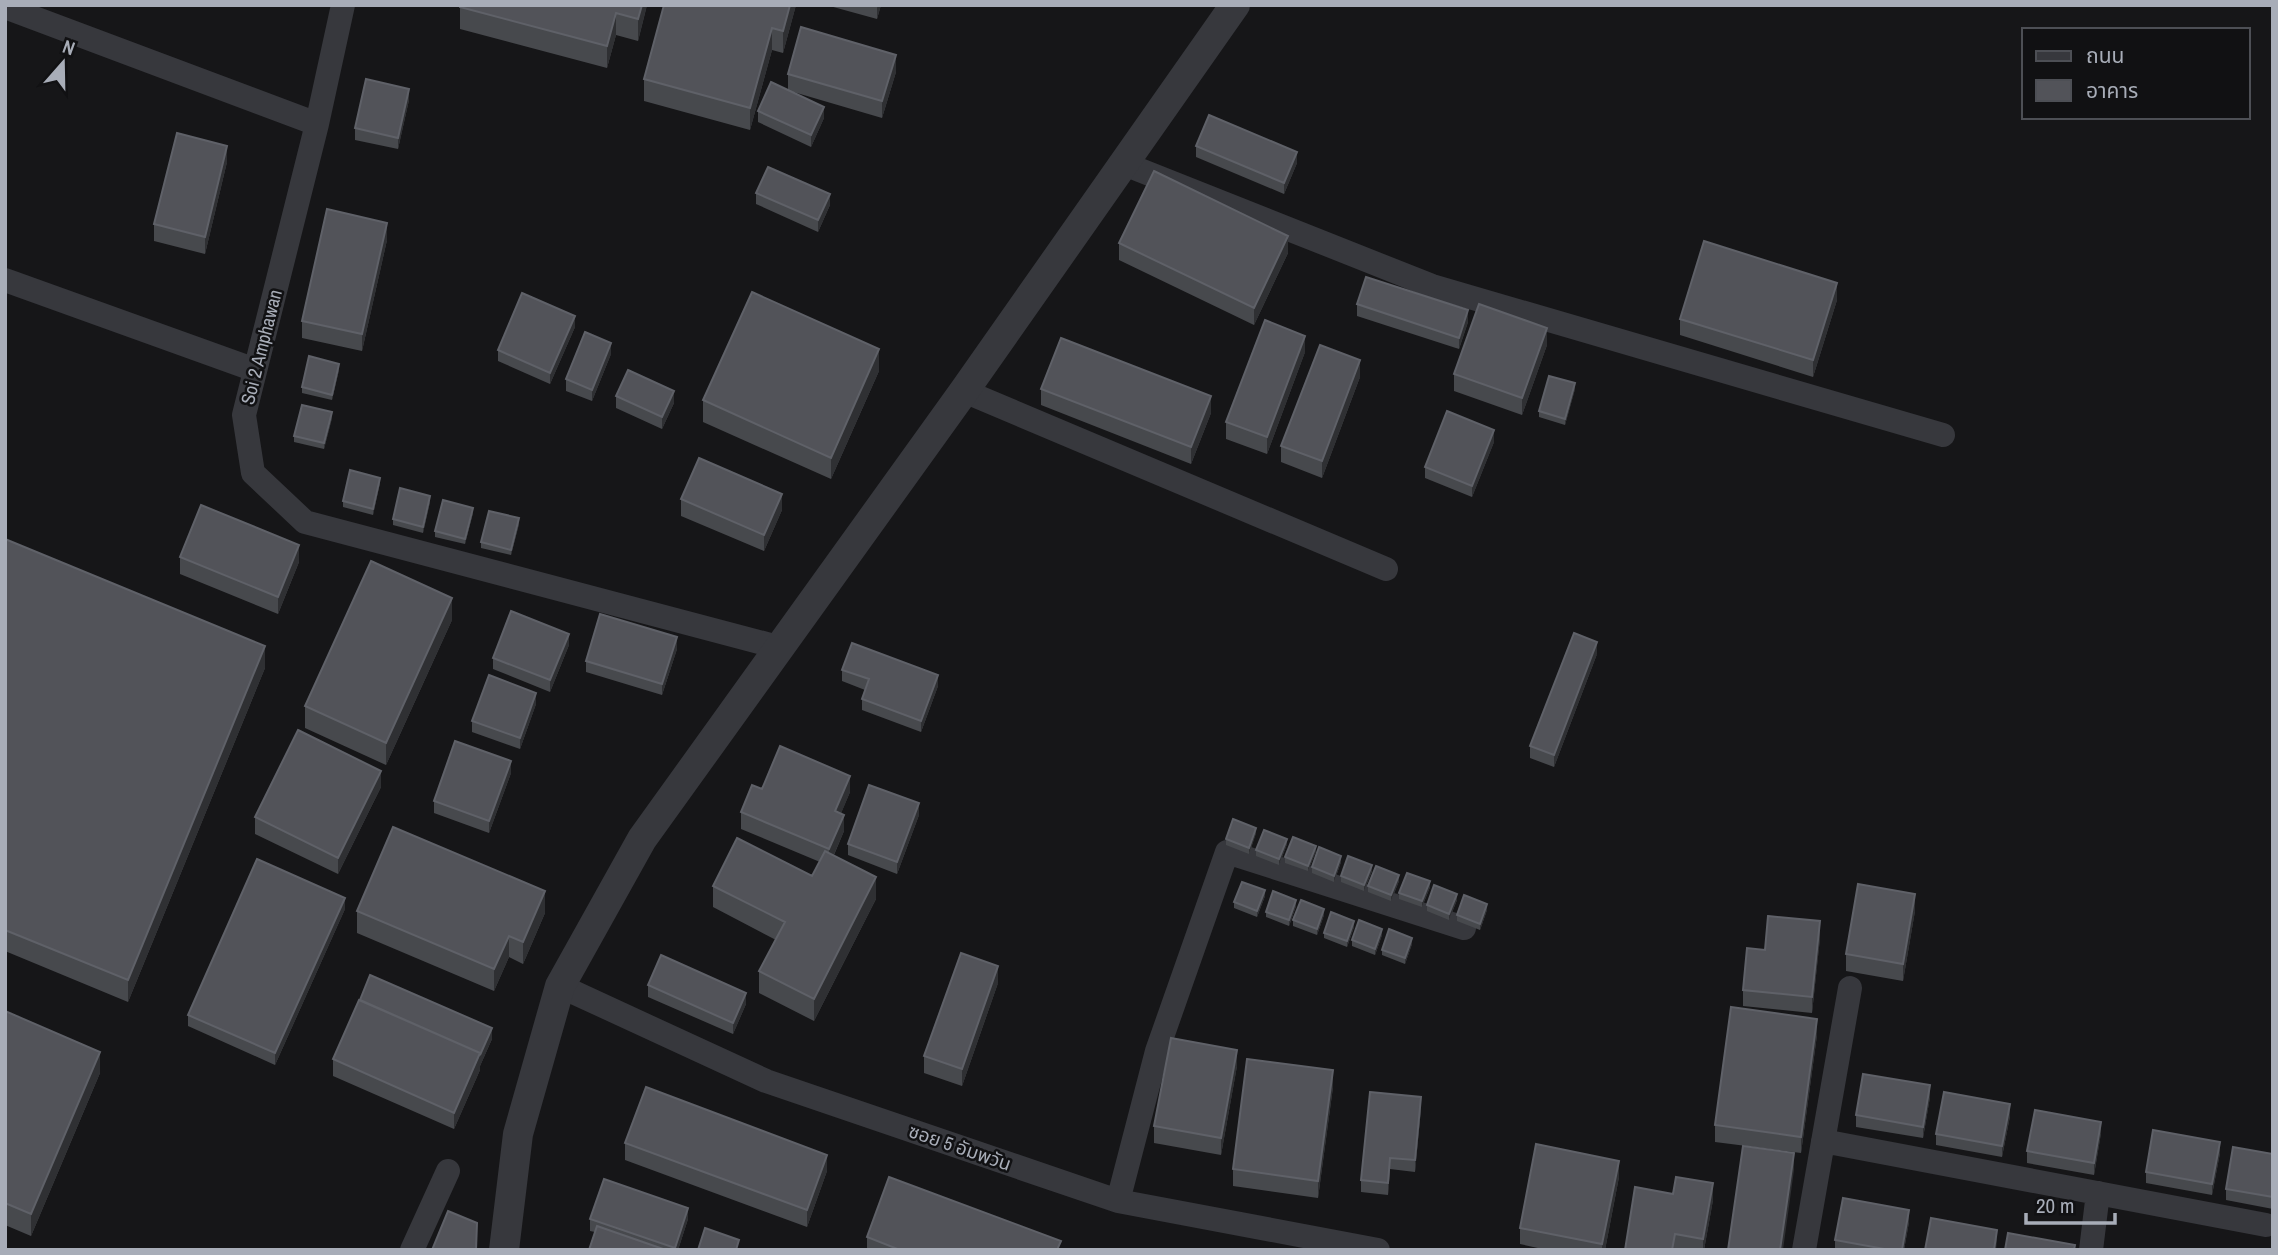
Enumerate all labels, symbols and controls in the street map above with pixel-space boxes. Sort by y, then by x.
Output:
north arrow [28,28,98,98]
legend [2022,28,2250,119]
text: N [59,33,79,61]
text: ถนน [2086,41,2124,70]
text: อาคาร [2086,76,2138,105]
street label: Soi 2 Amphawan [234,287,288,407]
street label: ซอย 5 อัมพวัน [905,1117,1015,1177]
scale bar [2026,1182,2115,1226]
text: 20 m [2036,1191,2074,1220]

